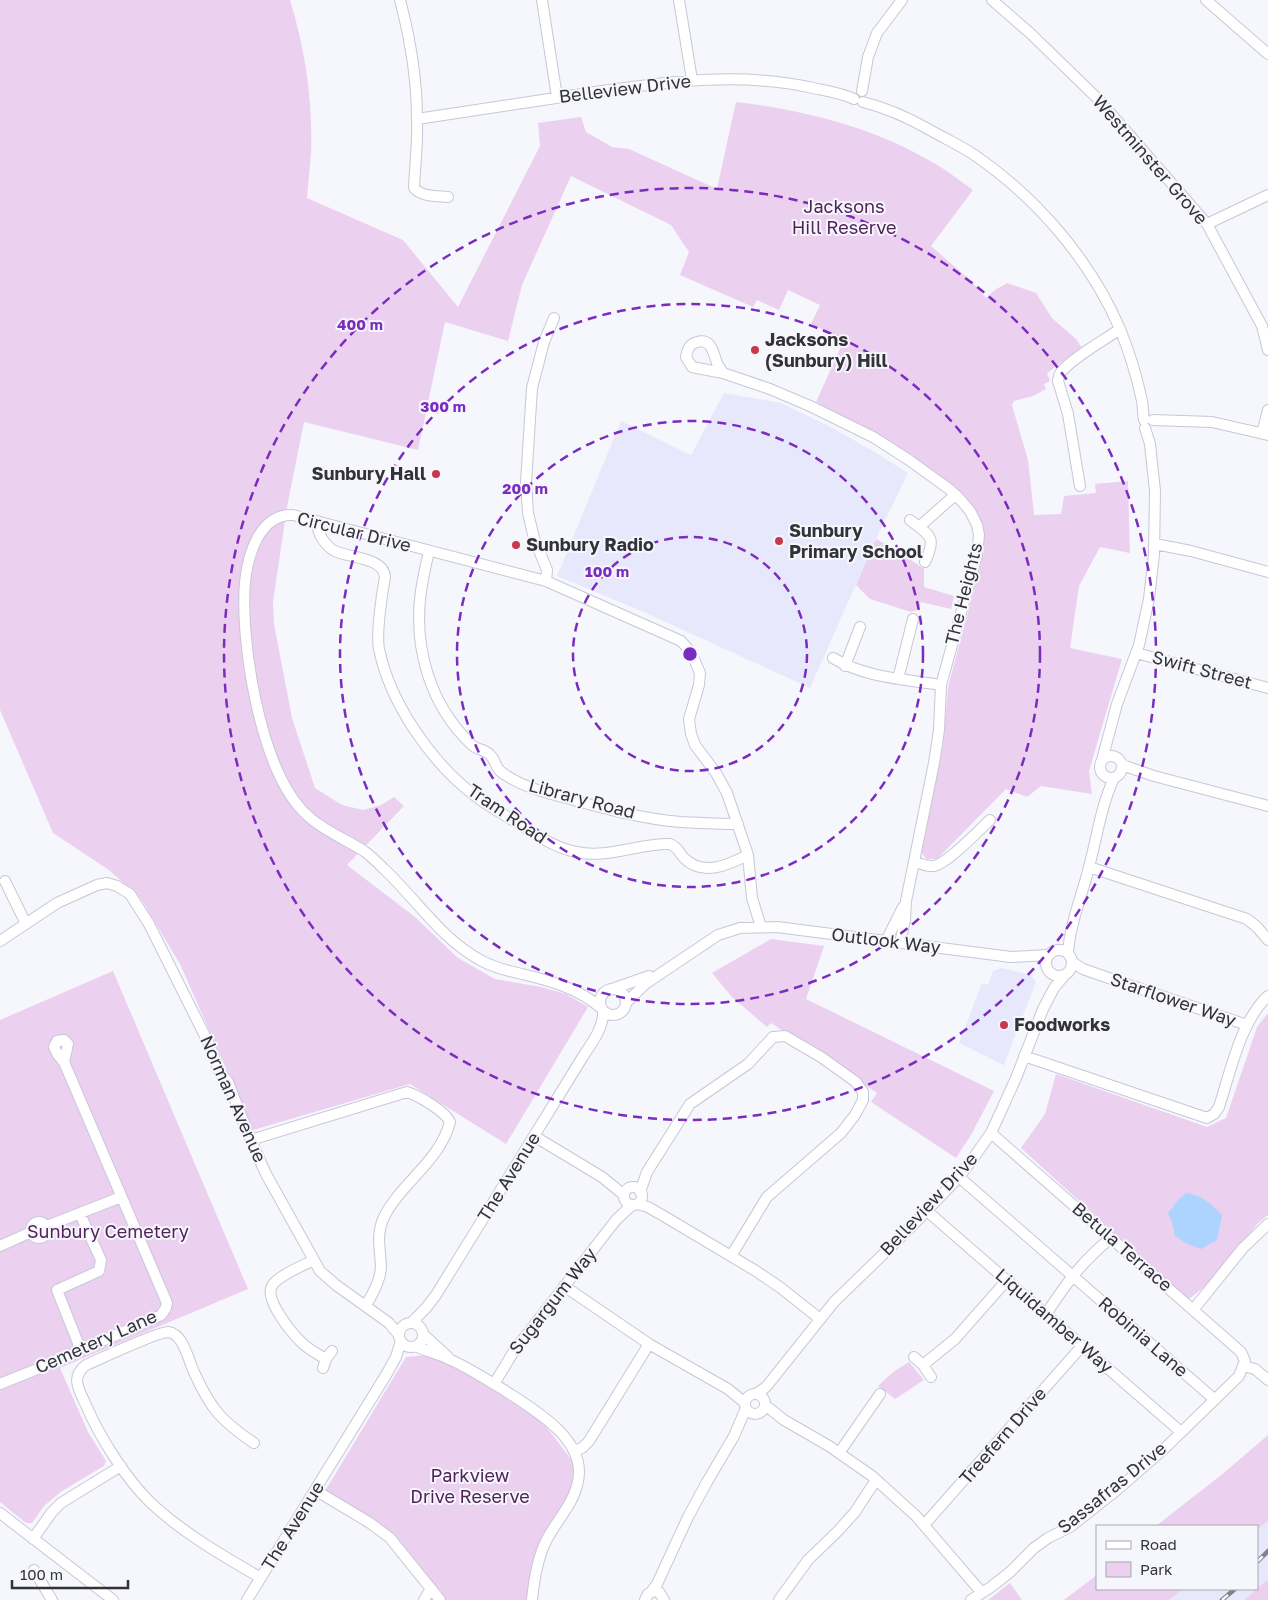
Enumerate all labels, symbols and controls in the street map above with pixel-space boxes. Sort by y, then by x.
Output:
street label: Belleview Drive [558,69,692,107]
street label: Westminster Grove [1089,90,1213,229]
park label: Jacksons Hill Reserve [792,195,896,238]
text: 400 m [337,315,383,333]
place label: Jacksons (Sunbury) Hill [765,328,888,371]
marker: Jacksons (Sunbury) Hill [749,344,761,356]
text: 300 m [420,397,466,415]
place label: Sunbury Hall [312,462,426,484]
marker: Sunbury Hall [430,468,442,480]
text: 200 m [502,479,548,497]
street label: Circular Drive [295,506,414,556]
place label: Sunbury Primary School [789,519,923,562]
place label: Sunbury Radio [526,533,654,555]
marker: Sunbury Primary School [773,535,785,547]
marker: Sunbury Radio [510,539,522,551]
street label: The Heights [940,540,986,647]
text: 100 m [585,562,629,580]
centre of rings [681,645,699,663]
street label: Swift Street [1150,645,1255,693]
street label: Library Road [527,773,638,823]
street label: Tram Road [464,779,551,848]
street label: Outlook Way [830,922,942,958]
street label: Starflower Way [1108,967,1239,1031]
place label: Foodworks [1014,1013,1110,1035]
marker: Foodworks [998,1019,1010,1031]
street label: Norman Avenue [196,1032,272,1166]
street label: The Avenue [472,1128,544,1225]
street label: Belleview Drive [875,1147,982,1259]
street label: Betula Terrace [1068,1197,1177,1296]
park label: Sunbury Cemetery [27,1220,189,1242]
street label: Sugargum Way [504,1243,601,1358]
street label: Liquidamber Way [991,1263,1118,1377]
street label: Robinia Lane [1094,1291,1193,1381]
street label: Cemetery Lane [31,1304,160,1378]
street label: Treefern Drive [954,1382,1050,1488]
street label: Sassafras Drive [1053,1437,1170,1538]
park label: Parkview Drive Reserve [410,1464,530,1507]
street label: The Avenue [256,1477,328,1574]
legend [1096,1525,1258,1590]
text: Road [1140,1535,1177,1553]
scale bar [12,1558,129,1590]
text: Park [1140,1560,1173,1578]
text: 100 m [20,1565,63,1583]

